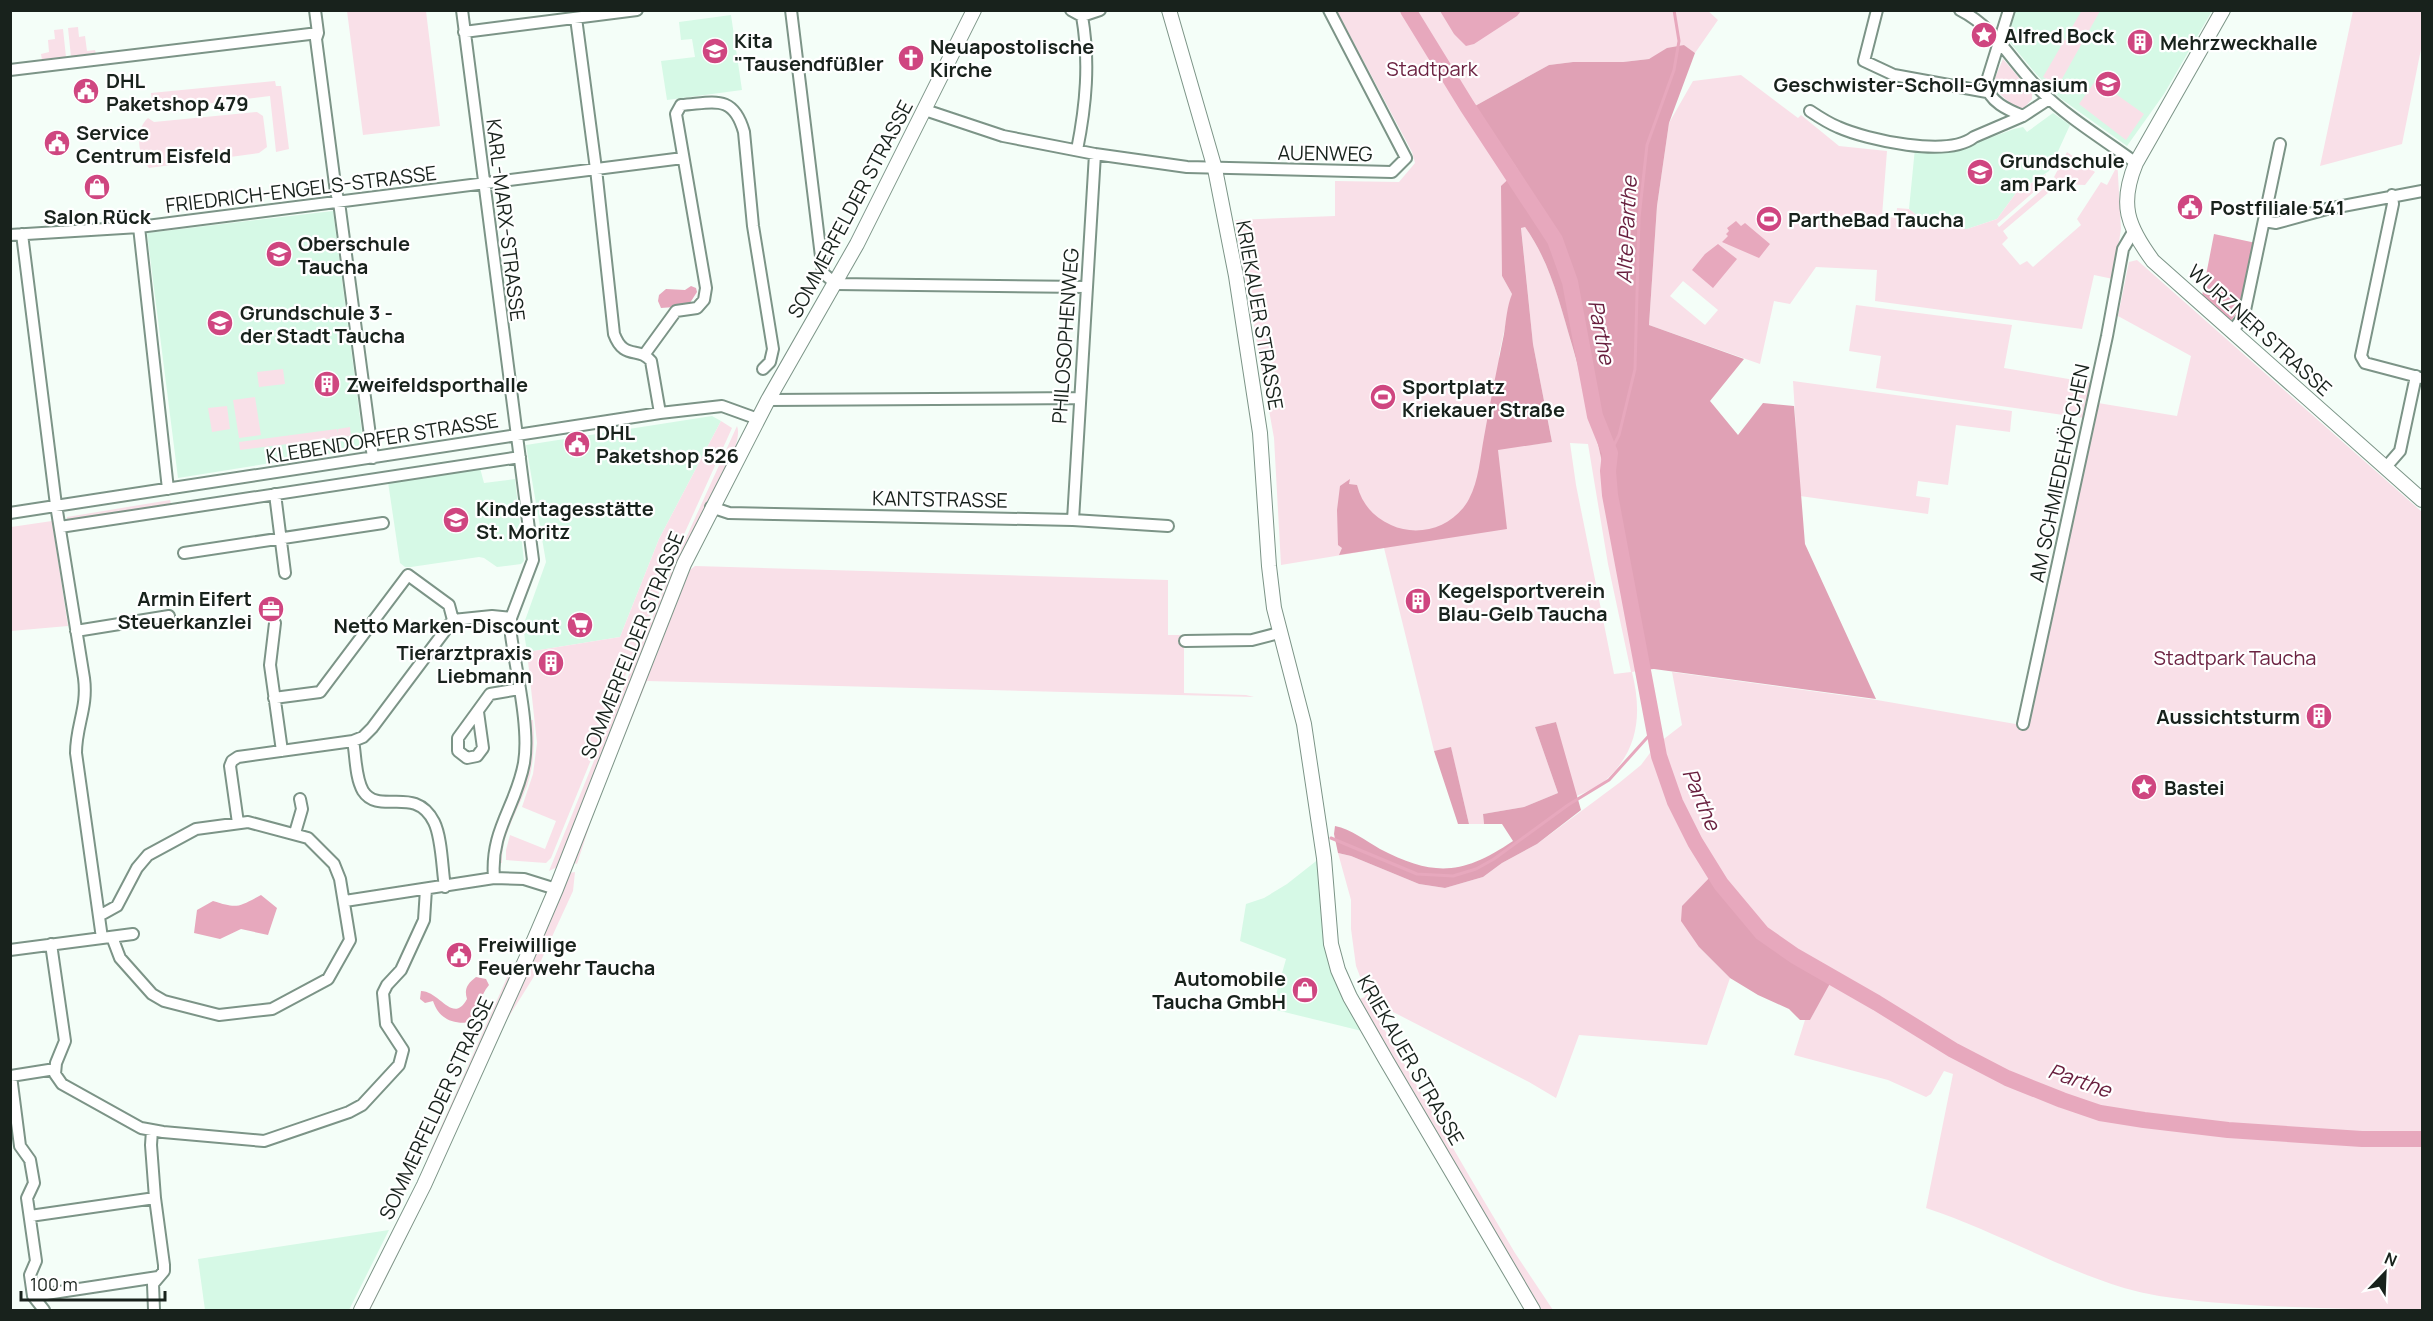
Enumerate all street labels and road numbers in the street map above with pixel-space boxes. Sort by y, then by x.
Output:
street label: SOMMERFELDER STRASSE [781,95,919,323]
street label: KARL-MARX-STRASSE [480,117,532,323]
street label: AUENWEG [1277,139,1373,167]
street label: FRIEDRICH-ENGELS-STRASSE [164,159,438,219]
street label: KRIEKAUER STRASSE [1230,218,1290,412]
street label: PHILOSOPHENWEG [1045,247,1085,425]
street label: WURZNER STRASSE [2182,258,2338,402]
street label: AM SCHMIEDEHÖFCHEN [2023,361,2095,585]
street label: KLEBENDORFER STRASSE [264,406,500,470]
street label: KANTSTRASSE [872,484,1008,514]
street label: SOMMERFELDER STRASSE [574,527,690,763]
street label: KRIEKAUER STRASSE [1351,970,1471,1150]
street label: SOMMERFELDER STRASSE [372,992,500,1224]

